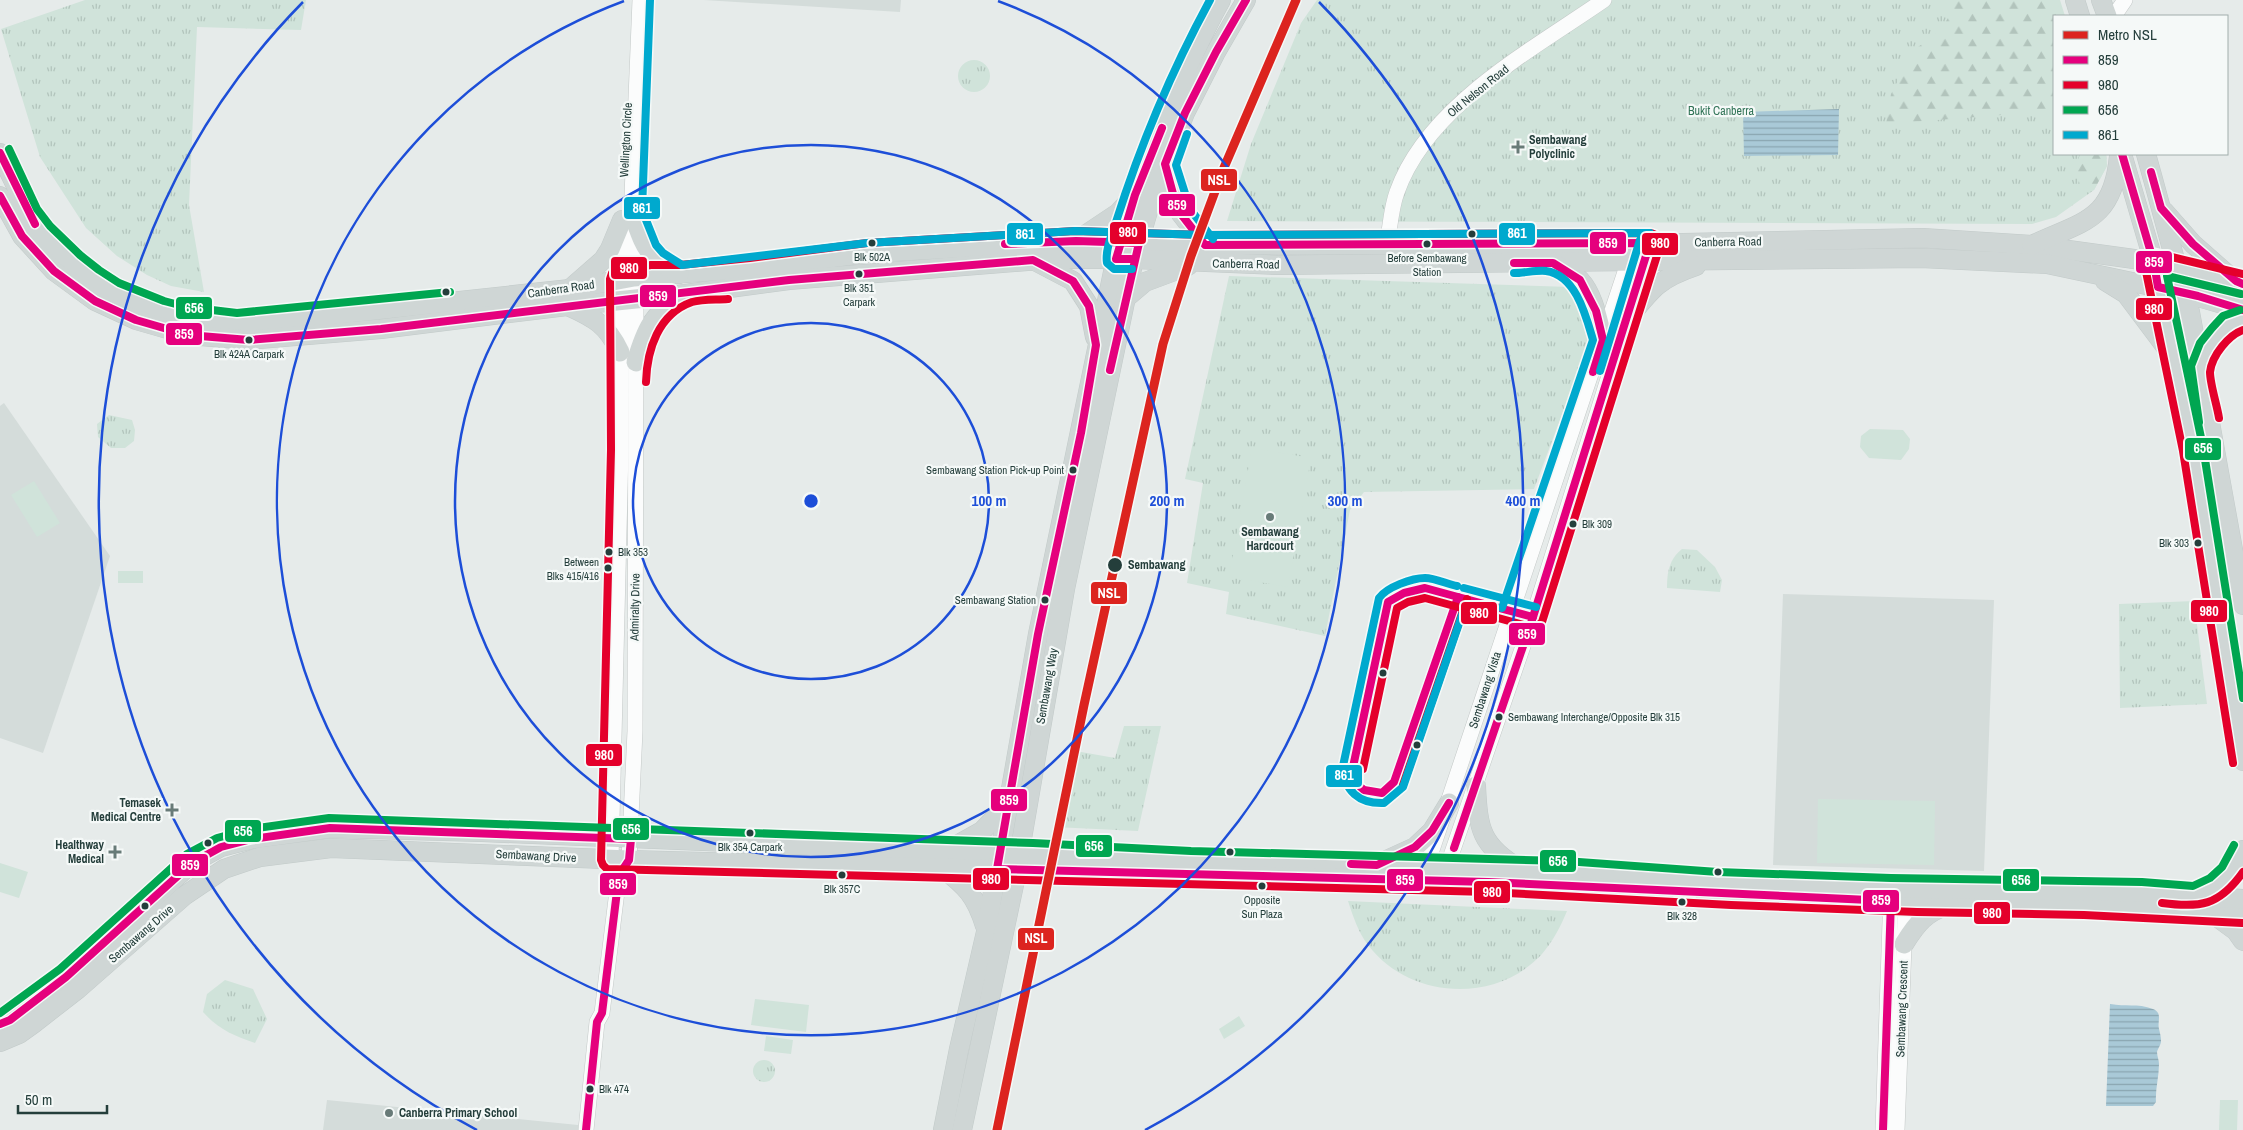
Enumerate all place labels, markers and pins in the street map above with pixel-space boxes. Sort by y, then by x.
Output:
place label: Sembawang Polyclinic [1529,132,1586,162]
marker: Sembawang Polyclinic [1511,140,1525,154]
unlabelled marker [1467,229,1477,239]
marker: Blk 502A [867,238,877,248]
marker: Before Sembawang Station [1422,239,1432,249]
place label: Blk 502A [854,250,891,264]
place label: Before Sembawang Station [1387,251,1467,279]
marker: Blk 351 Carpark [854,269,864,279]
place label: Blk 351 Carpark [843,281,876,309]
unlabelled marker [441,287,451,297]
marker: Blk 424A Carpark [244,335,254,345]
place label: Blk 424A Carpark [214,347,285,361]
place label: Sembawang Station Pick-up Point [926,463,1064,477]
marker: Sembawang Station Pick-up Point [1068,465,1078,475]
centre of rings [802,492,820,510]
marker: Sembawang Hardcourt [1264,511,1276,523]
place label: Blk 309 [1582,517,1612,531]
marker: Blk 309 [1568,519,1578,529]
place label: Sembawang Hardcourt [1241,524,1299,554]
place label: Blk 303 [2159,536,2189,550]
marker: Blk 303 [2193,538,2203,548]
place label: Blk 353 [618,545,648,559]
marker: Blk 353 [604,547,614,557]
place label: Between Blks 415/416 [547,555,599,583]
marker: Sembawang [1106,556,1124,574]
place label: Sembawang [1128,557,1185,573]
marker: Between Blks 415/416 [603,563,613,573]
place label: Sembawang Station [955,593,1036,607]
marker: Sembawang Station [1040,595,1050,605]
unlabelled marker [1378,668,1388,678]
place label: Sembawang Interchange/Opposite Blk 315 [1508,710,1680,724]
marker: Sembawang Interchange/Opposite Blk 315 [1494,712,1504,722]
unlabelled marker [1412,740,1422,750]
place label: Temasek Medical Centre [91,795,162,825]
marker: Temasek Medical Centre [165,803,179,817]
marker: Blk 354 Carpark [745,828,755,838]
place label: Healthway Medical [55,837,105,867]
unlabelled marker [203,838,213,848]
place label: Blk 354 Carpark [718,840,783,854]
marker: Healthway Medical [108,845,122,859]
unlabelled marker [1225,847,1235,857]
unlabelled marker [1713,867,1723,877]
marker: Blk 357C [837,870,847,880]
marker: Opposite Sun Plaza [1257,881,1267,891]
place label: Blk 357C [824,882,861,896]
place label: Opposite Sun Plaza [1241,893,1283,921]
marker: Blk 328 [1677,897,1687,907]
unlabelled marker [140,901,150,911]
place label: Blk 328 [1667,909,1697,923]
place label: Blk 474 [599,1082,629,1096]
marker: Blk 474 [585,1084,595,1094]
place label: Canberra Primary School [399,1105,517,1121]
marker: Canberra Primary School [383,1107,395,1119]

